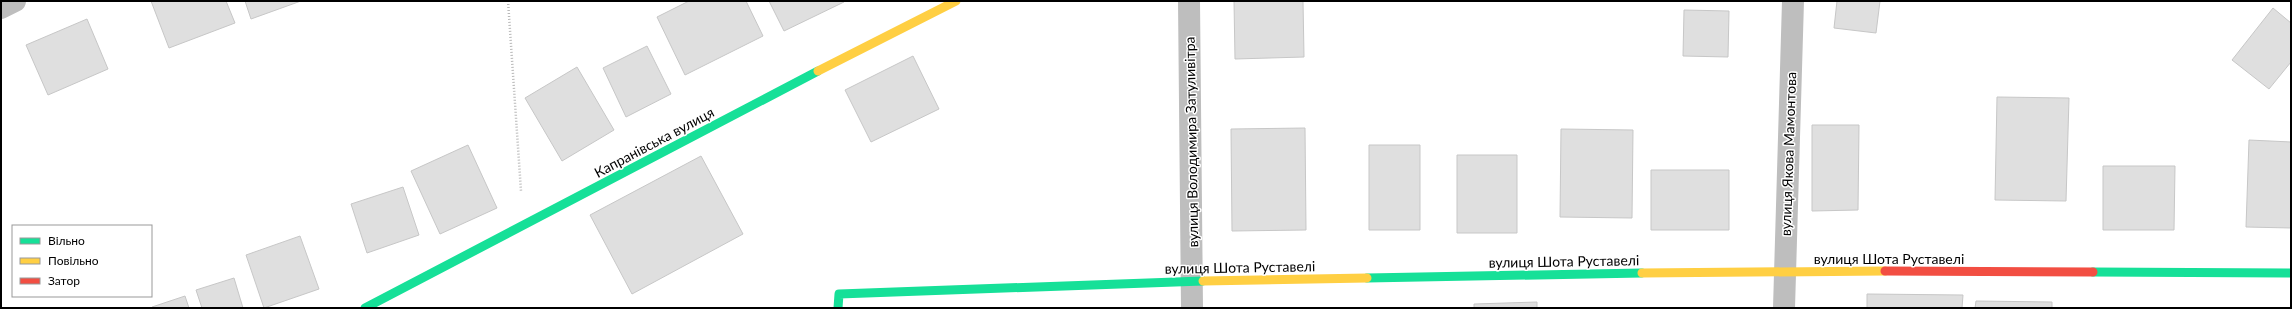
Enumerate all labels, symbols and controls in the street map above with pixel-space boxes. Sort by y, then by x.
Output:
street label: вулиця Володимира Затуливітра [1181,36,1201,248]
street label: вулиця Якова Мамонтова [1777,72,1799,236]
street label: Капранівська вулиця [591,103,717,181]
legend [12,225,152,297]
text: Вільно [48,233,85,248]
street label: вулиця Шота Руставелі [1814,250,1964,267]
street label: вулиця Шота Руставелі [1489,251,1639,271]
text: Повільно [48,253,99,268]
street label: вулиця Шота Руставелі [1165,257,1315,277]
text: Затор [48,273,80,288]

